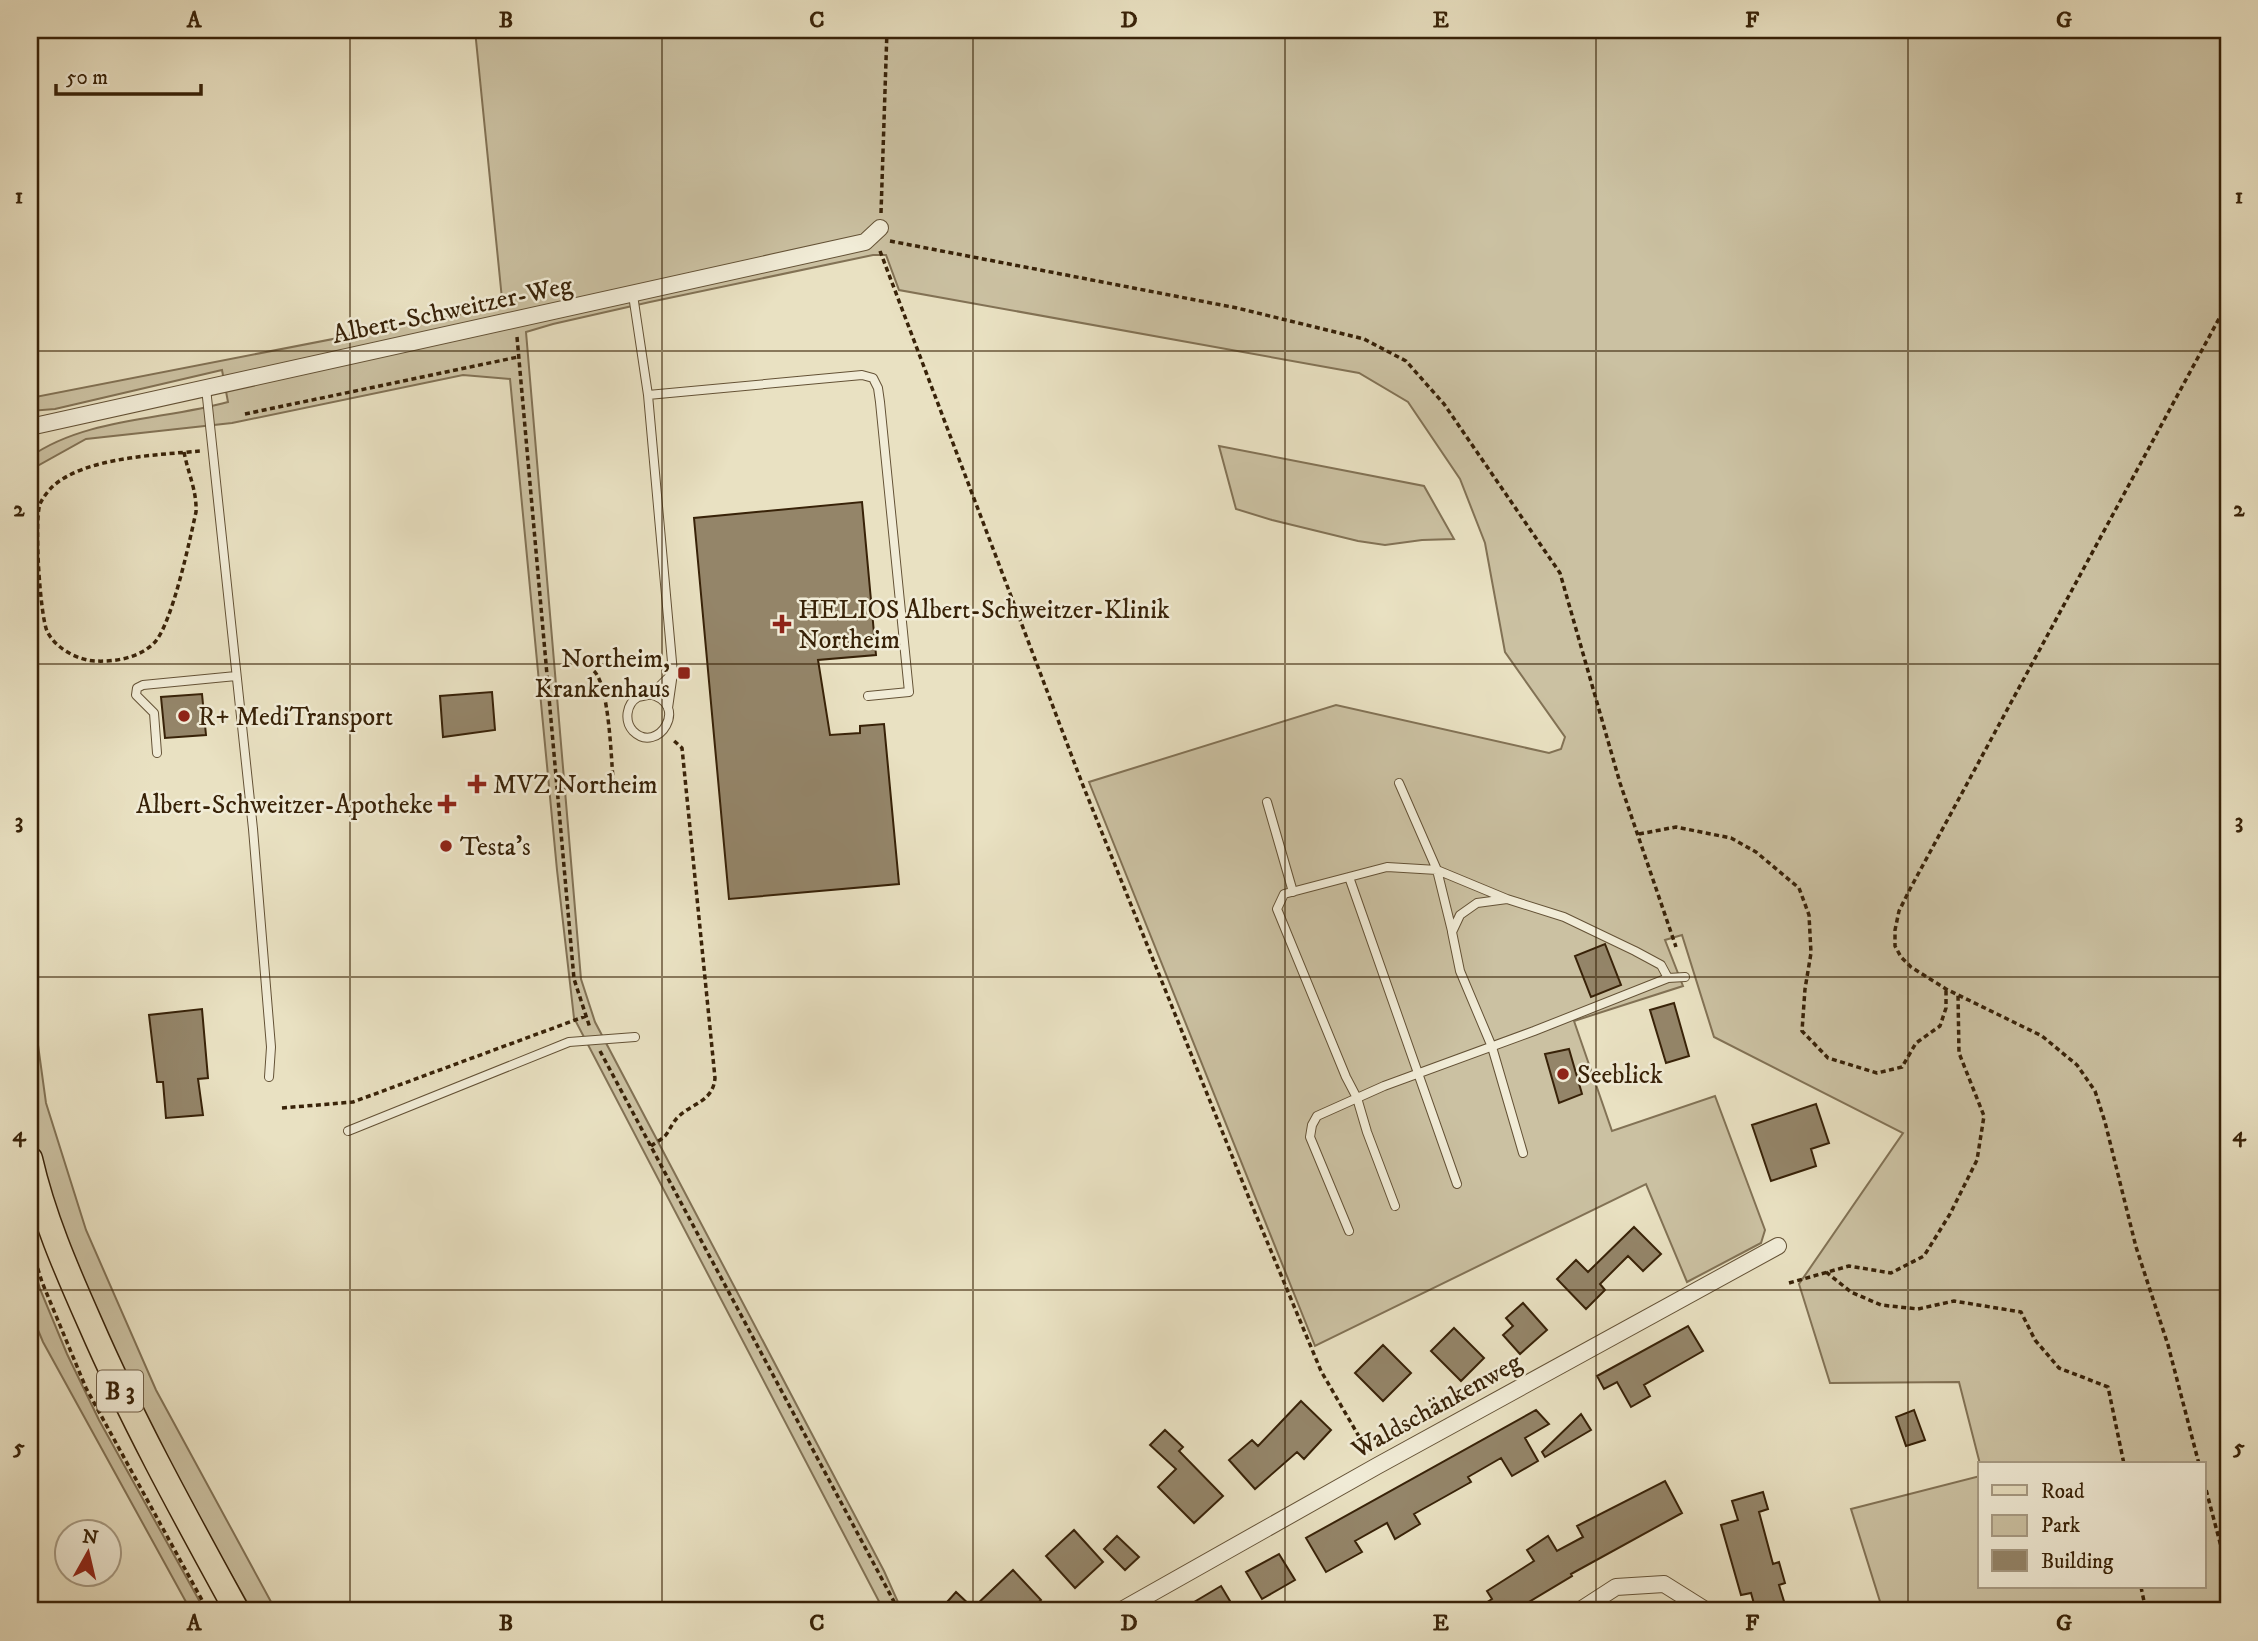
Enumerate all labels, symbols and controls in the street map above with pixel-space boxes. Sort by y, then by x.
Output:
text: A [186,6,203,35]
text: B [499,6,513,35]
text: C [809,6,825,35]
text: D [1120,6,1138,35]
text: E [1433,6,1449,35]
text: F [1745,6,1760,35]
text: G [2056,6,2072,35]
scale bar [56,52,201,96]
text: 50 m [66,65,108,91]
text: 1 [15,182,23,211]
text: 1 [2235,182,2243,211]
street label: Albert-Schweitzer-Weg [329,269,576,352]
text: 2 [13,495,25,524]
text: 2 [2233,495,2245,524]
place label: HELIOS Albert-Schweitzer-Klinik Northeim [798,594,1170,657]
marker: HELIOS Albert-Schweitzer-Klinik Northeim [772,614,792,634]
place label: Northeim, Krankenhaus [535,643,670,706]
marker: Northeim, Krankenhaus [676,665,692,681]
place label: R+ MediTransport [198,701,393,734]
marker: R+ MediTransport [176,708,192,724]
place label: MVZ Northeim [493,769,657,802]
marker: MVZ Northeim [467,774,487,794]
place label: Albert-Schweitzer-Apotheke [136,789,433,822]
marker: Albert-Schweitzer-Apotheke [439,796,455,812]
text: 3 [15,807,23,836]
text: 3 [2235,807,2243,836]
place label: Testa's [460,831,531,864]
marker: Testa's [438,838,454,854]
place label: Seeblick [1577,1059,1663,1092]
marker: Seeblick [1555,1066,1571,1082]
text: 4 [12,1120,27,1149]
text: 4 [2232,1120,2247,1149]
street label: Waldschänkenweg [1345,1346,1528,1467]
road number: B 3 [97,1371,143,1412]
text: 5 [12,1433,25,1462]
text: 5 [2232,1433,2245,1462]
legend [1978,1462,2206,1588]
text: Road [2041,1479,2085,1505]
text: Park [2041,1513,2081,1539]
north arrow [52,1518,122,1588]
text: N [81,1525,100,1550]
text: Building [2041,1549,2114,1575]
text: A [186,1609,203,1638]
text: B [499,1609,513,1638]
text: C [809,1609,825,1638]
text: D [1120,1609,1138,1638]
text: E [1433,1609,1449,1638]
text: F [1745,1609,1760,1638]
text: G [2056,1609,2072,1638]

